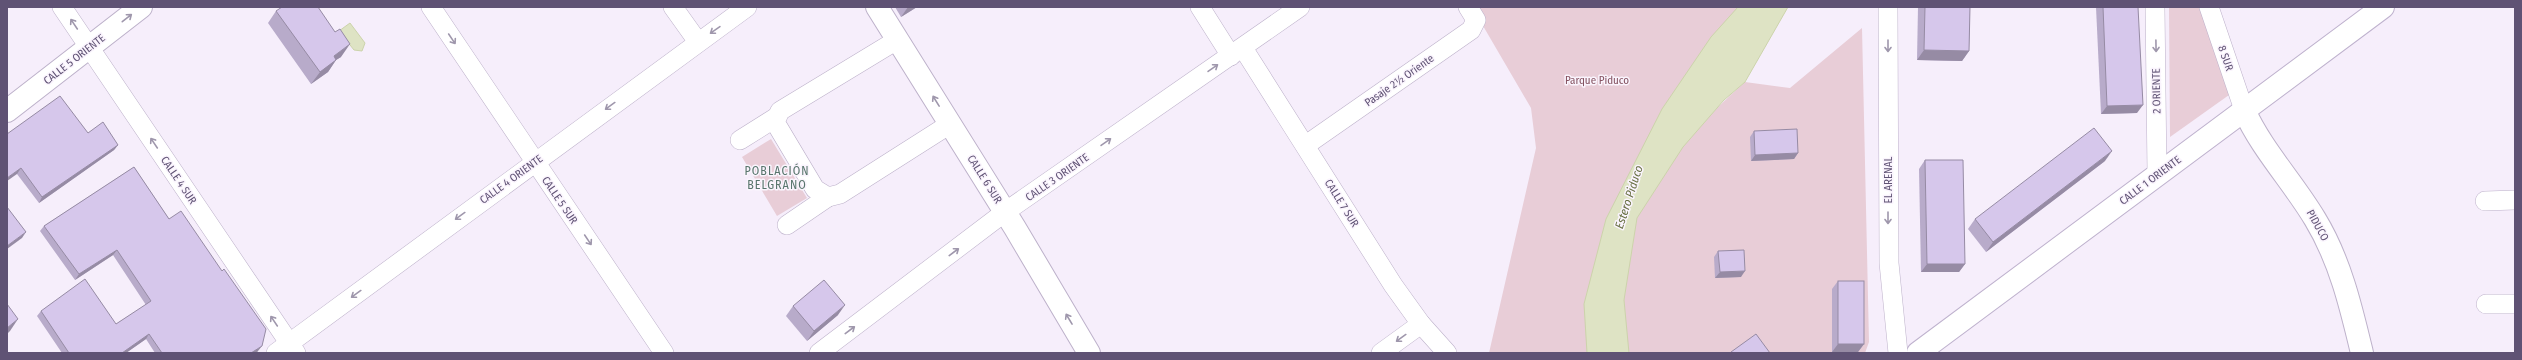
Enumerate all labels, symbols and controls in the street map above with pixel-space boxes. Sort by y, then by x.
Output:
one-way arrow [121,14,132,23]
one-way arrow [70,19,78,30]
one-way arrow [710,26,721,34]
street label: CALLE 5 ORIENTE [41,31,108,87]
one-way arrow [448,34,456,45]
one-way arrow [1884,39,1892,52]
one-way arrow [2152,39,2160,52]
street label: 8 SUR [2215,44,2236,73]
street label: Pasaje 2½ Oriente [1362,52,1436,109]
one-way arrow [1208,64,1219,72]
street label: 2 ORIENTE [2150,68,2163,114]
park label: Parque Piduco [1565,74,1629,87]
one-way arrow [932,96,940,107]
one-way arrow [605,102,616,110]
one-way arrow [150,138,158,149]
one-way arrow [1101,138,1112,146]
street label: CALLE 3 ORIENTE [1023,151,1091,204]
street label: CALLE 4 ORIENTE [477,152,545,207]
street label: CALLE 6 SUR [965,153,1005,206]
street label: CALLE 1 ORIENTE [2117,153,2184,208]
street label: CALLE 4 SUR [158,154,199,207]
street label: EL ARENAL [1882,156,1895,203]
district label: POBLACIÓN BELGRANO [745,163,809,192]
water label: Estero Piduco [1612,163,1646,231]
street label: CALLE 5 SUR [539,174,580,226]
street label: CALLE 7 SUR [1322,177,1361,230]
street label: PIDUCO [2304,207,2331,243]
one-way arrow [1884,211,1892,224]
one-way arrow [455,212,466,221]
one-way arrow [584,234,592,245]
one-way arrow [948,247,959,256]
one-way arrow [350,289,361,298]
one-way arrow [1065,313,1073,325]
one-way arrow [270,315,278,326]
one-way arrow [844,325,855,334]
one-way arrow [1396,334,1407,342]

